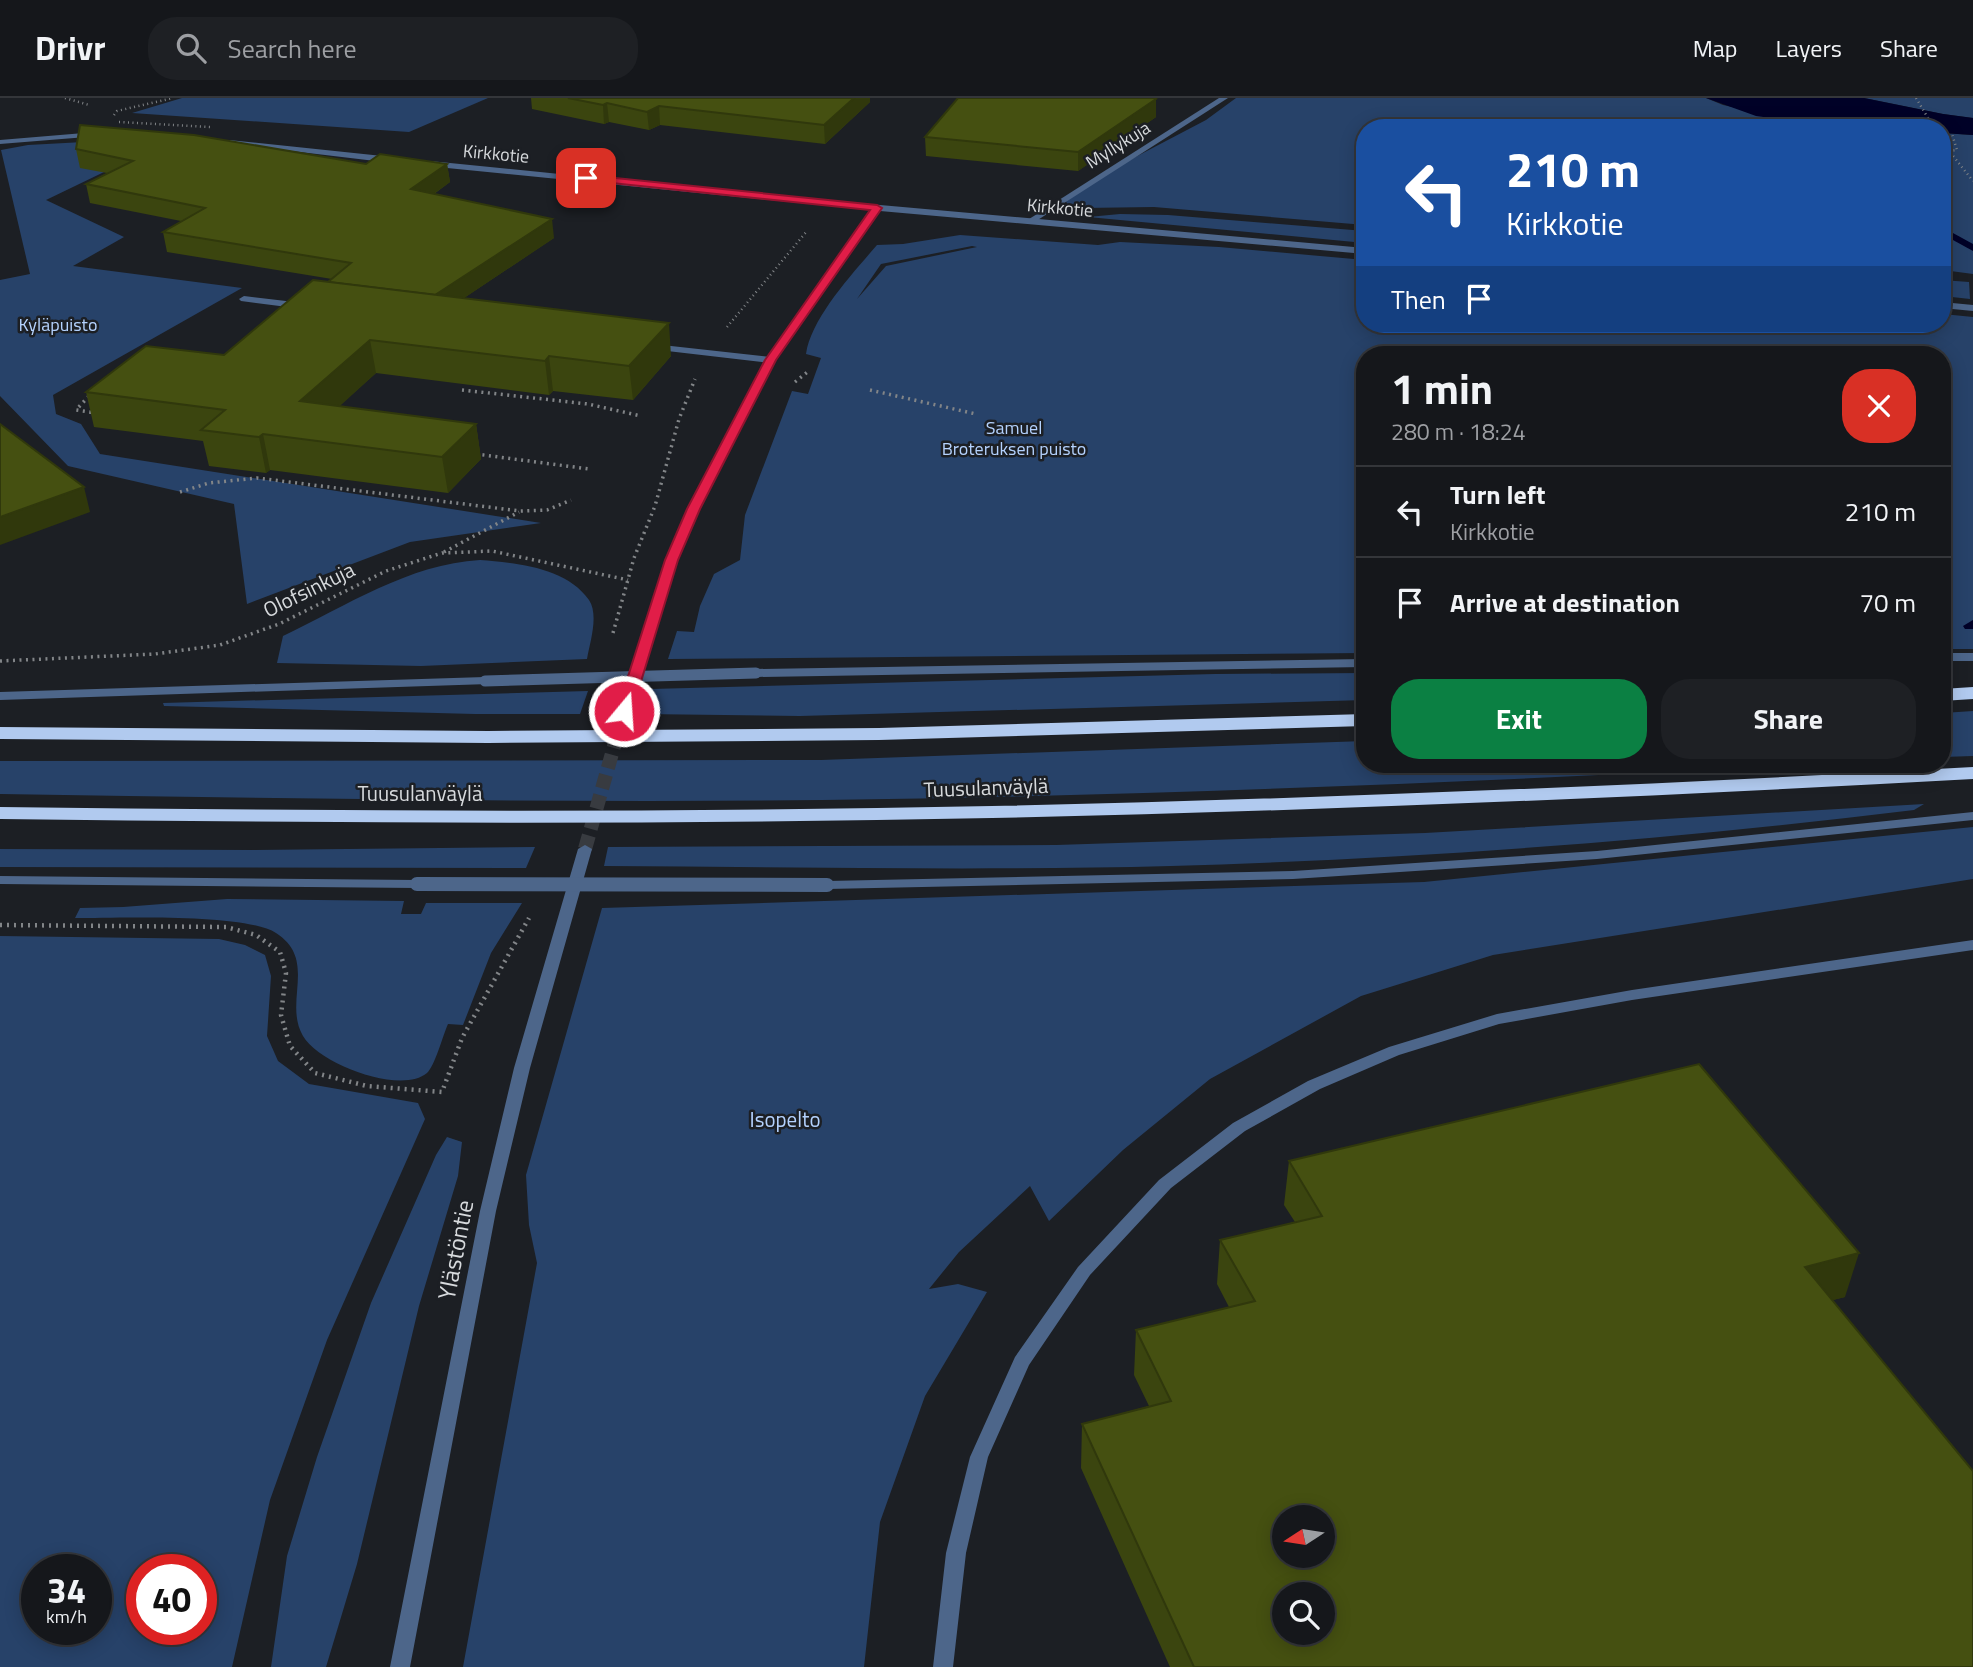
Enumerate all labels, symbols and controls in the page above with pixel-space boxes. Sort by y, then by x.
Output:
search box [148,17,638,80]
text: Drivr [35,23,106,73]
icon: search [172,29,210,67]
text: Search here [228,29,357,68]
text: Map [1693,30,1738,66]
text: Layers [1776,30,1842,66]
text: Share [1880,30,1938,66]
street label: Myllykuja [1080,114,1155,175]
text: 210 m [1506,131,1640,206]
street label: Kirkkotie [462,137,530,170]
icon: left [1391,147,1482,238]
pin [556,148,616,208]
icon: arrive [567,159,605,197]
street label: Kirkkotie [1026,191,1094,224]
text: Kirkkotie [1506,199,1624,247]
text: Then [1391,280,1446,319]
icon: arrive [1460,280,1498,318]
park label: Kyläpuisto [19,311,97,338]
text: 1 min [1391,356,1493,420]
button: close [1842,369,1916,443]
park label: Samuel Broteruksen puisto [942,414,1086,462]
text: 280 m · 18:24 [1391,414,1526,449]
text: Turn left [1450,475,1545,514]
text: 210 m [1845,492,1916,531]
icon: left [1391,493,1429,531]
text: Kirkkotie [1450,514,1535,549]
street label: Olofsinkuja [257,553,360,625]
text: Arrive at destination [1450,583,1680,622]
text: 70 m [1859,583,1916,622]
icon: arrive [1391,584,1429,622]
position arrow [587,674,661,748]
button: Exit [1391,679,1647,759]
button: Share [1661,679,1916,759]
street label: Tuusulanväylä [923,769,1049,805]
street label: Tuusulanväylä [358,777,483,809]
park label: Isopelto [749,1103,821,1135]
street label: Ylästöntie [428,1197,482,1303]
north arrow [1272,1505,1335,1568]
map controls [1272,1505,1335,1645]
speed limit sign: 40 [126,1554,217,1645]
text: 34 [47,1563,86,1617]
button: search [1272,1582,1335,1645]
text: km/h [46,1603,87,1630]

